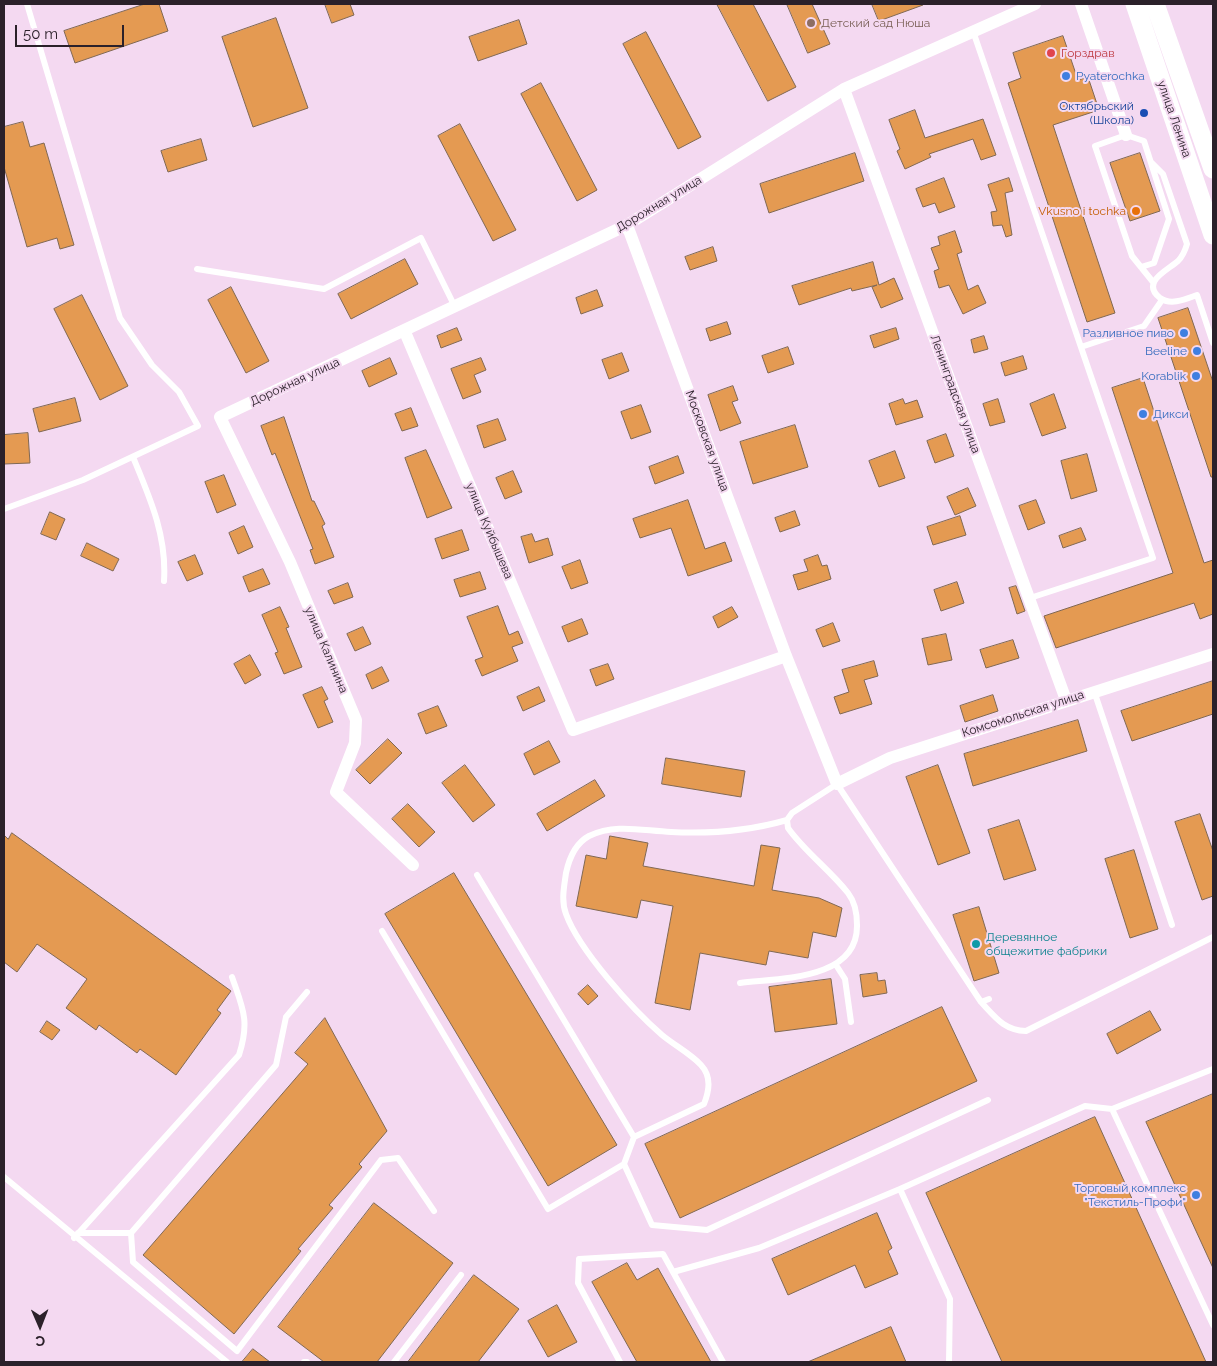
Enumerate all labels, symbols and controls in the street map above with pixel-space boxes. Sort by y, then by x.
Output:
scale bar [18,15,126,47]
place label: Детский сад Нюша [821,16,930,30]
marker: Детский сад Нюша [805,17,817,29]
text: 50 m [23,25,58,43]
place label: Горздрав [1061,46,1115,60]
marker: Горздрав [1045,47,1057,59]
place label: Pyaterochka [1076,69,1145,83]
marker: Pyaterochka [1060,70,1072,82]
street label: улица Ленина [1154,79,1194,159]
place label: Октябрьский (Школа) [1059,99,1134,127]
marker: Октябрьский (Школа) [1138,107,1150,119]
street label: Дорожная улица [614,173,704,235]
place label: Vkusno i tochka [1038,204,1126,218]
marker: Vkusno i tochka [1130,205,1142,217]
place label: Разливное пиво [1082,326,1174,340]
marker: Разливное пиво [1178,327,1190,339]
street label: Ленинградская улица [927,333,983,455]
place label: Beeline [1145,344,1187,358]
marker: Beeline [1191,345,1203,357]
street label: Дорожная улица [248,355,342,409]
place label: Korablik [1141,369,1186,383]
marker: Korablik [1190,370,1202,382]
street label: Московская улица [682,389,732,493]
place label: Дикси [1153,407,1189,421]
marker: Дикси [1137,408,1149,420]
street label: улица Куйбышева [462,481,516,581]
street label: улица Калинина [301,604,351,696]
street label: Комсомольская улица [960,687,1086,741]
place label: Деревянное общежитие фабрики [986,930,1107,958]
marker: Деревянное общежитие фабрики [970,938,982,950]
place label: Торговый комплекс "Текстиль-Профи" [1074,1181,1186,1209]
marker: Торговый комплекс "Текстиль-Профи" [1190,1189,1202,1201]
north arrow [15,1301,65,1351]
text: С [35,1333,45,1349]

